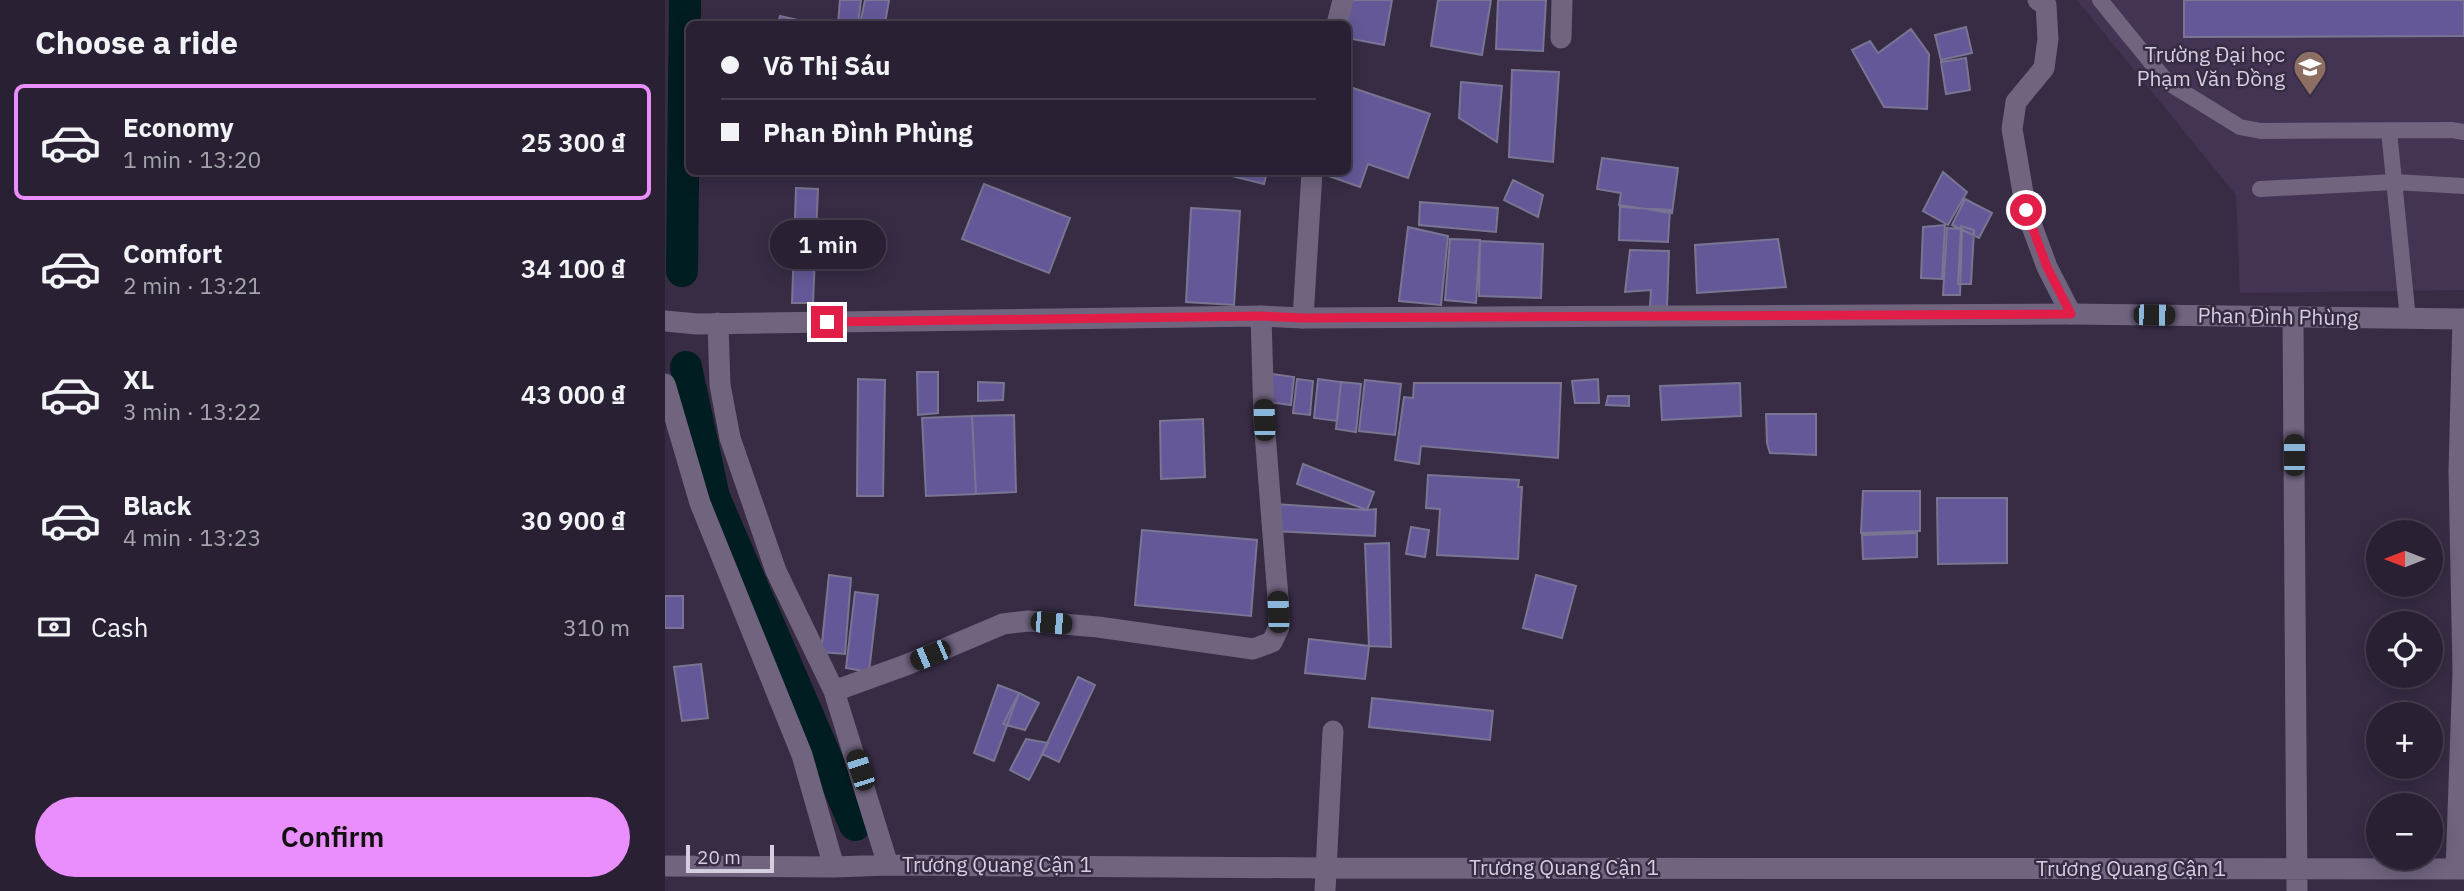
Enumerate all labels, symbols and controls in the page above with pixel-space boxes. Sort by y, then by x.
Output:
text: Choose a ride [35,21,238,63]
place label: Trường Đại học Phạm Văn Đồng [2137,40,2285,92]
text: Võ Thị Sáu [763,48,891,82]
school or university icon: Trường Đại học Phạm Văn Đồng [2291,48,2329,97]
text: Economy [123,110,234,144]
icon: car [39,111,102,174]
text: Phan Đình Phùng [763,115,973,149]
text: 25 300 ₫ [521,125,626,159]
text: 1 min · 13:20 [123,144,261,174]
route start [2010,194,2042,226]
callout: 1 min [769,220,885,270]
text: 1 min [798,229,858,259]
text: Comfort [123,236,222,270]
icon: car [39,237,102,300]
text: 34 100 ₫ [521,251,626,285]
text: 2 min · 13:21 [123,270,261,300]
street label: Phan Đình Phùng [2197,301,2359,331]
car [2133,304,2176,326]
route end [811,306,843,338]
text: XL [123,362,154,396]
icon: car [39,363,102,426]
text: 43 000 ₫ [521,377,626,411]
text: 3 min · 13:22 [123,396,261,426]
car [1253,399,1276,441]
car [2284,434,2305,476]
text: Black [123,488,191,522]
icon: car [39,489,102,552]
text: 30 900 ₫ [521,503,626,537]
north arrow [2366,520,2443,597]
map controls [2366,520,2443,870]
text: 4 min · 13:23 [123,522,261,552]
car [1267,591,1290,633]
icon: cash [35,608,73,646]
text: Cash [91,610,148,644]
car [1030,611,1073,635]
button: locate [2366,611,2443,688]
text: 310 m [563,612,630,642]
car [907,637,954,673]
button: + [2366,702,2443,779]
car [844,747,877,793]
button: − [2366,793,2443,870]
button: Confirm [35,797,630,877]
scale bar [686,842,773,874]
text: 20 m [697,845,741,869]
street label: Trương Quang Cận 1 [902,850,1092,878]
street label: Trương Quang Cận 1 [1469,853,1659,881]
street label: Trương Quang Cận 1 [2036,854,2226,882]

